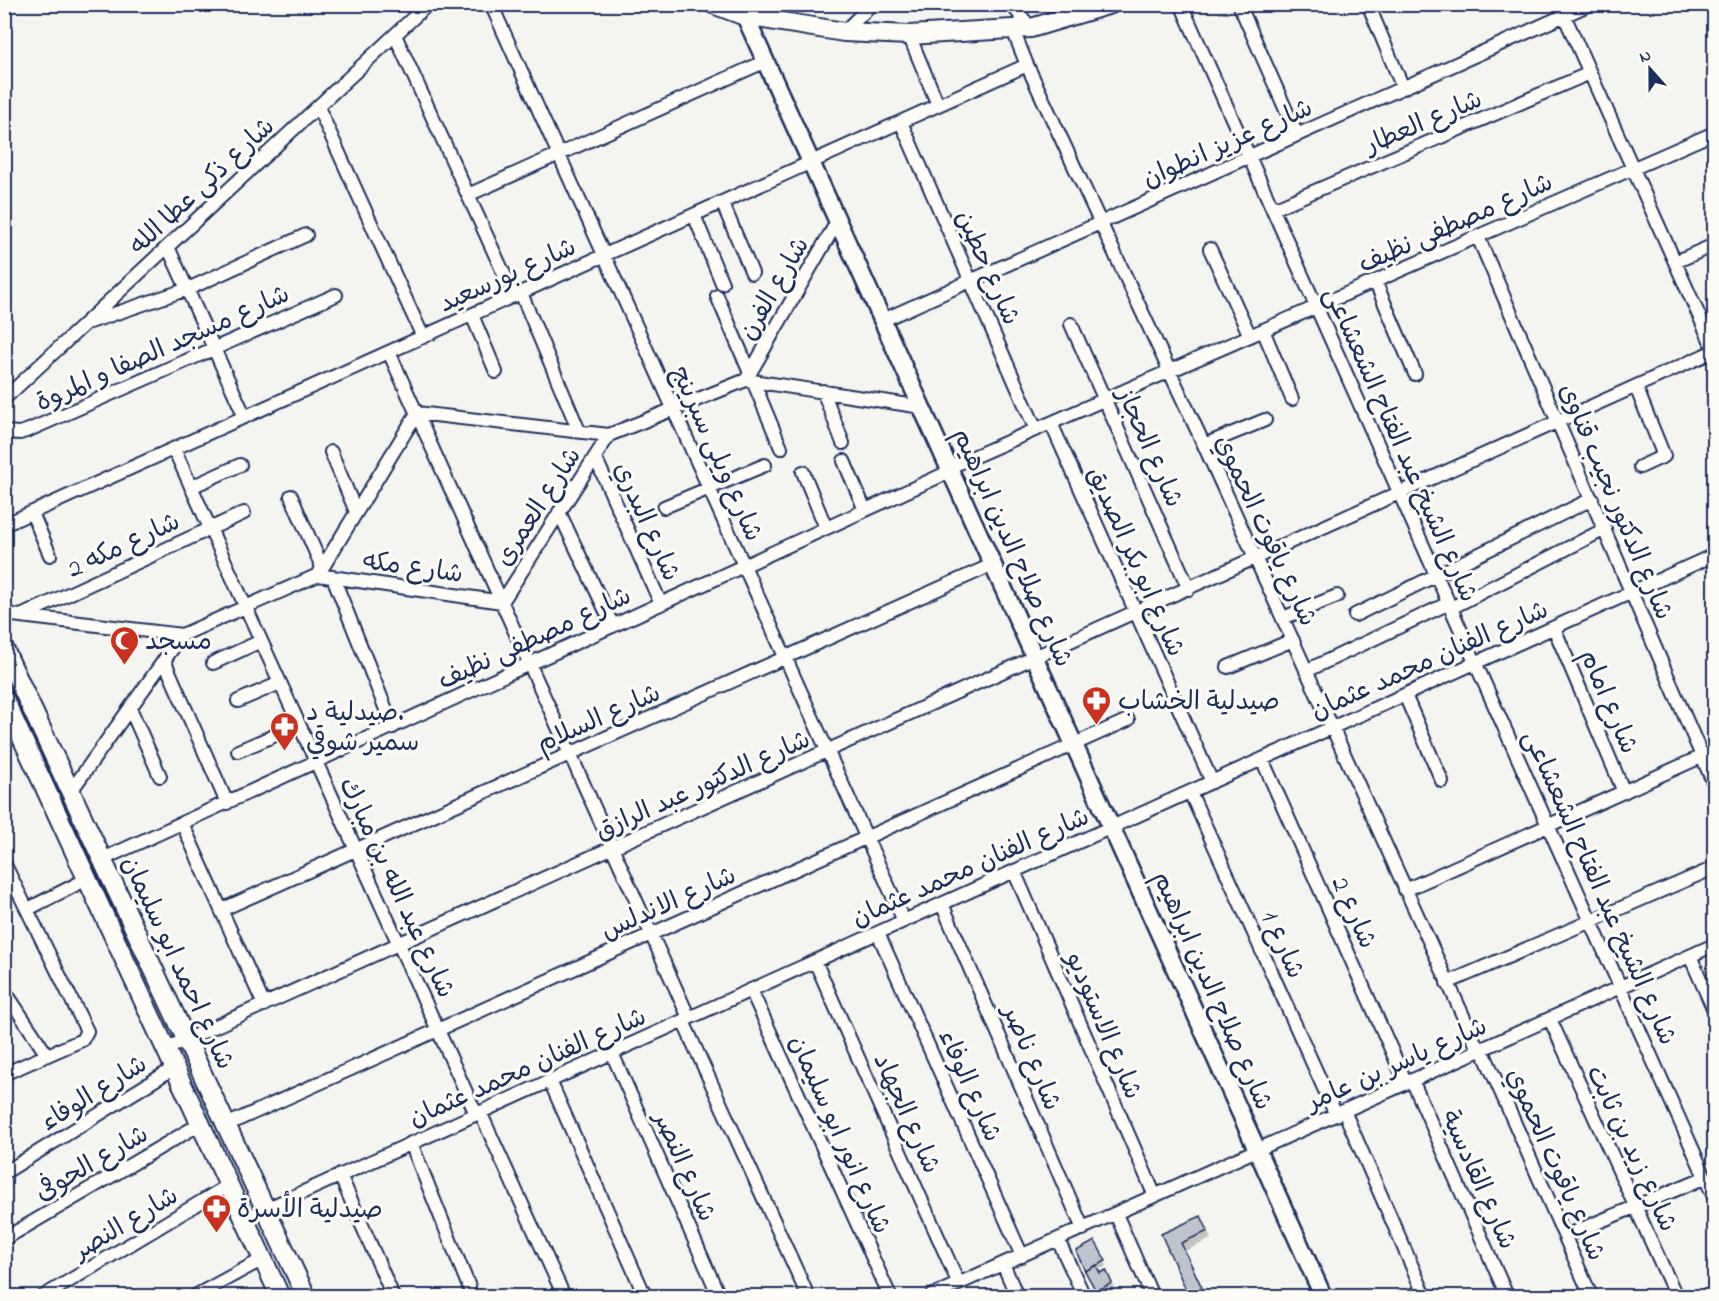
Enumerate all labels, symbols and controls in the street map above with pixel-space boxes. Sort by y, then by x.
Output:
north arrow [1620,39,1680,99]
text: N [1636,44,1655,70]
street label: شارع العطار [1358,82,1489,166]
street label: شارع عزيز انطوان [1137,90,1319,199]
street label: شارع ذكى عطا الله [122,109,285,265]
street label: شارع مصطفى نظيف [1353,165,1560,285]
street label: شارع حطين [944,205,1029,332]
street label: شارع بورسعيد [433,230,583,324]
street label: شارع الفرن [731,231,821,348]
street label: شارع مسجد الصفا و المروة [30,277,296,423]
street label: شارع الشيخ عبد الفتاح الشعشاعى [1312,282,1486,609]
street label: شارع ويلى سبرينج [660,360,771,548]
street label: شارع الدكتور نجيب قناوى [1547,378,1681,626]
street label: شارع الحجاز [1104,381,1191,514]
street label: شارع صلاح الدين ابراهيم [941,423,1081,674]
street label: شارع ياقوت الحموي [1203,429,1325,633]
street label: شارع العمرى [487,440,592,575]
street label: شارع البدري [602,456,688,588]
street label: شارع ابو بكر الصديق [1075,461,1193,663]
street label: شارع مكه 2 [62,504,187,589]
street label: شارع مكه [360,543,465,595]
street label: شارع مصطفى نظيف [432,578,638,701]
street label: شارع الفنان محمد عثمان [1305,592,1555,731]
mosque icon: مسجد [108,624,140,666]
place label: مسجد [145,624,212,662]
street label: شارع امام [1568,644,1646,760]
street label: شارع السلام [531,675,667,764]
pharmacy icon: صيدلية الخشاب [1081,684,1113,726]
place label: صيدلية الخشاب [1118,684,1280,722]
place label: صيدلية د. سمير شوقي [306,695,420,763]
pharmacy icon: صيدلية د. سمير شوقي [269,710,301,752]
street label: شارع الدكتور عبد الرازق [589,722,817,851]
street label: شارع الشيخ عبد الفتاح الشعشاعى [1511,725,1685,1052]
street label: شارع عبد الله بن مبارك [327,772,463,1005]
street label: شارع الفنان محمد عثمان [846,799,1096,938]
street label: شارع احمد ابو سليمان [110,850,243,1076]
street label: شارع الاندلس [595,858,743,951]
street label: شارع صلاح الدين ابراهيم [1141,866,1281,1117]
street label: شارع 2 [1320,871,1385,956]
street label: شارع 1 [1249,905,1313,985]
street label: شارع الاستوديو [1054,946,1150,1106]
street label: شارع ناصر [990,997,1070,1117]
street label: شارع الفنان محمد عثمان [403,999,653,1138]
street label: شارع ياسر بن عامر [1299,1009,1494,1124]
street label: شارع الوفاء [927,1024,1010,1149]
street label: شارع انور ابو سليمان [777,1030,899,1241]
street label: شارع الوفاء [34,1047,155,1142]
street label: شارع الجهاد [862,1048,949,1181]
street label: شارع زيد بن ثابت [1575,1060,1685,1239]
street label: شارع ياقوت الحموي [1495,1063,1614,1268]
street label: شارع النصر [641,1104,724,1228]
street label: شارع القادسية [1430,1104,1525,1256]
street label: شارع الحوفى [29,1117,156,1213]
street label: شارع النصر [65,1178,186,1272]
place label: صيدلية الأسرة [237,1190,383,1230]
pharmacy icon: صيدلية الأسرة [200,1192,232,1234]

